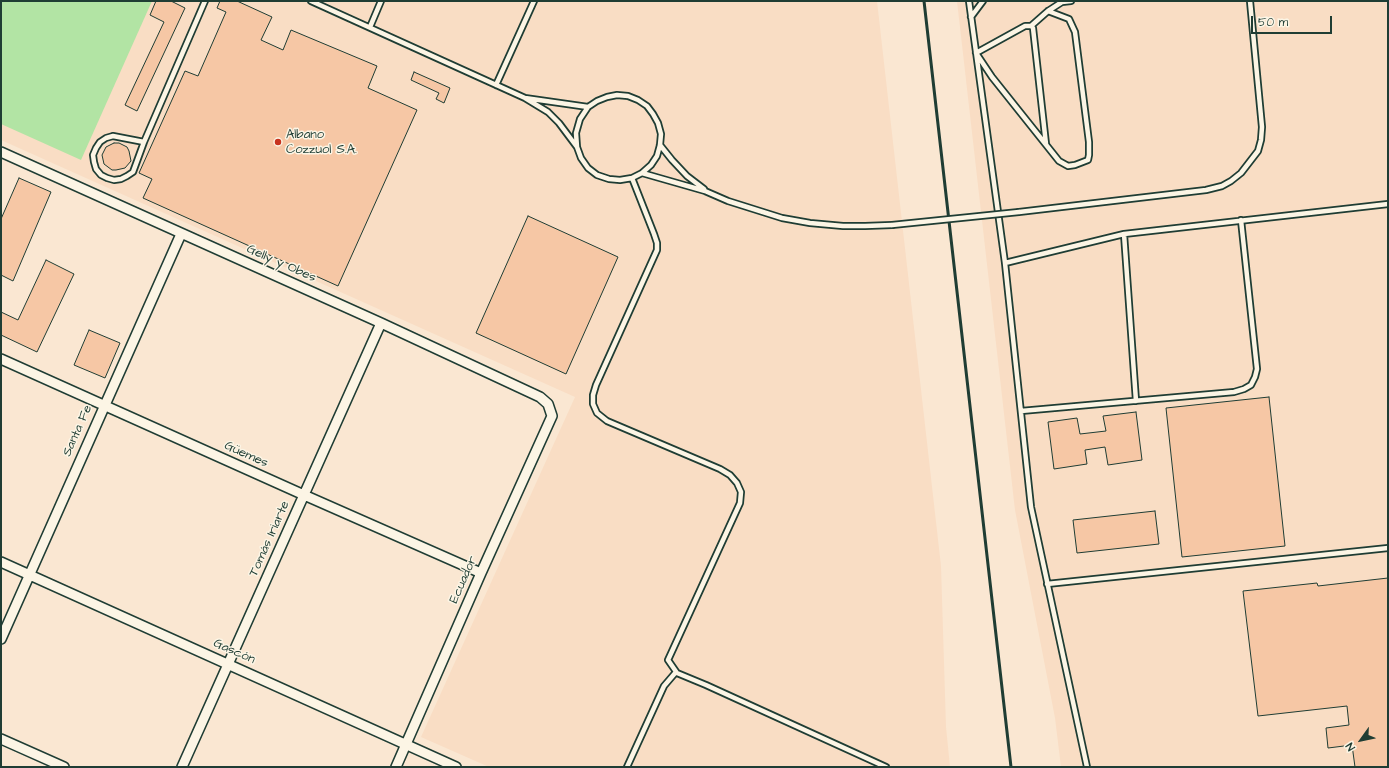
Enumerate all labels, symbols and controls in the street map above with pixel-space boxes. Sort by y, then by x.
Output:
scale bar [1253,8,1334,34]
text: 50 m [1258,14,1288,31]
place label: Albano Cozzuol S.A. [286,127,357,158]
marker: Albano Cozzuol S.A. [273,137,283,147]
street label: Gelly y Obes [244,242,318,286]
street label: Santa Fe [60,403,96,459]
street label: Güemes [222,438,270,472]
street label: Tomás Iriarte [246,499,294,579]
street label: Ecuador [447,554,481,606]
street label: Gascón [211,636,257,668]
north arrow [1341,720,1381,760]
text: N [1342,740,1359,754]

